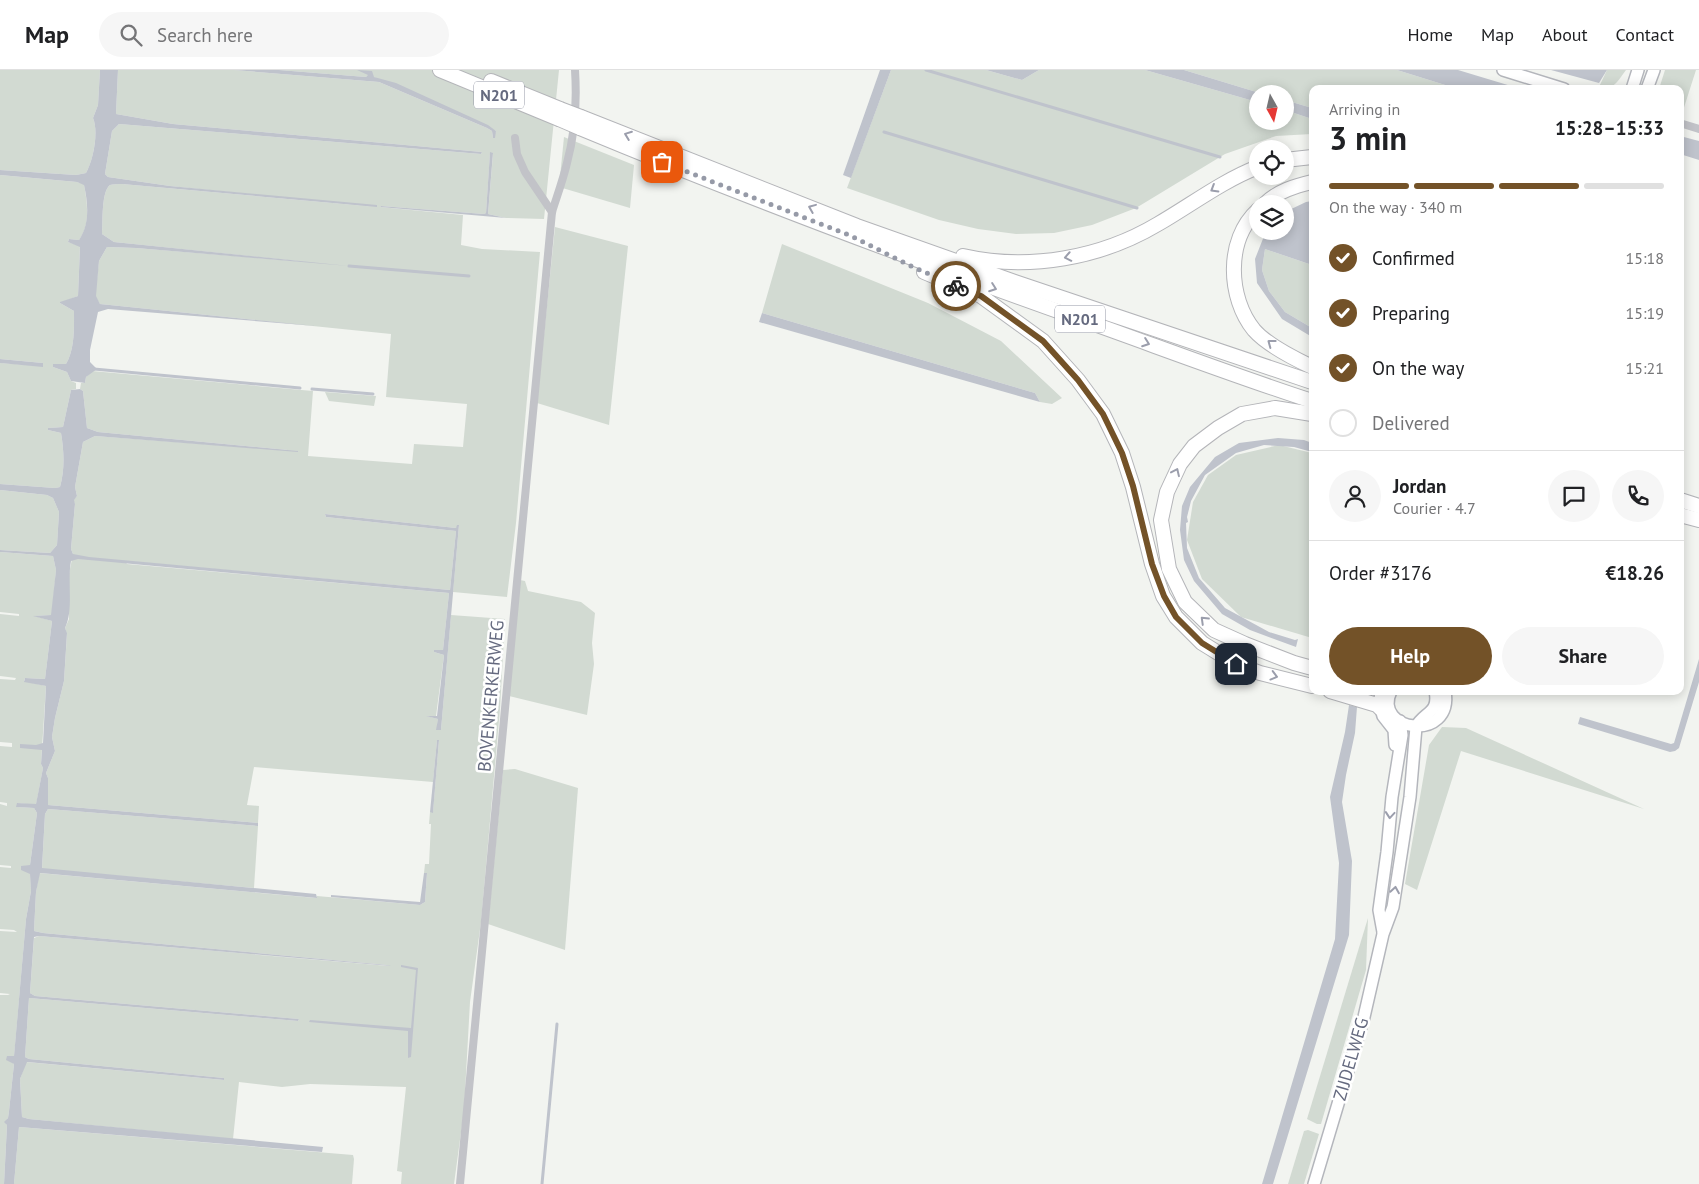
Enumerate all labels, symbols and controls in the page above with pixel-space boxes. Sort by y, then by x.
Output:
search box [99,12,449,57]
text: Map [25,19,69,50]
icon: search [117,21,145,49]
text: Search here [157,23,253,47]
text: Home [1407,23,1453,46]
text: Map [1481,23,1514,46]
text: About [1542,23,1588,46]
text: Contact [1616,23,1674,46]
road number: N201 [474,82,524,108]
north arrow [1249,85,1294,130]
map controls [1249,85,1294,240]
text: Arriving in [1329,99,1400,119]
text: 15:28–15:33 [1555,116,1664,140]
text: 3 min [1329,117,1407,159]
one-way arrow [624,131,633,142]
button: locate [1249,140,1294,185]
pin [641,141,683,183]
icon: bag [648,148,676,176]
one-way arrow [1210,183,1219,193]
button: layers [1249,195,1294,240]
text: On the way · 340 m [1329,197,1462,217]
one-way arrow [808,204,816,214]
icon: check [1329,244,1357,272]
text: Confirmed [1372,246,1455,270]
text: 15:18 [1626,248,1664,268]
one-way arrow [1064,251,1072,261]
courier [931,261,981,311]
icon: bike [942,272,970,300]
one-way arrow [989,282,997,292]
icon: check [1329,299,1357,327]
text: Preparing [1372,301,1450,325]
text: 15:19 [1626,303,1664,323]
road number: N201 [1055,305,1105,332]
one-way arrow [1142,337,1150,347]
one-way arrow [1267,340,1277,349]
icon: check [1329,354,1357,382]
text: On the way [1372,356,1464,380]
text: 15:21 [1626,358,1664,378]
text: Delivered [1372,411,1450,435]
one-way arrow [1170,469,1180,478]
button: person [1329,470,1381,522]
button: chat [1548,470,1600,522]
button: phone [1612,470,1664,522]
text: Jordan [1393,474,1446,498]
text: Courier · 4.7 [1393,498,1476,518]
text: Order #3176 [1329,561,1432,585]
text: €18.26 [1605,561,1664,585]
one-way arrow [1200,617,1209,626]
street label: BOVENKERKERWEG [472,619,509,773]
button: Help [1329,627,1492,685]
button: Share [1502,627,1664,685]
pin [1215,643,1257,685]
icon: home [1222,650,1250,678]
one-way arrow [1269,670,1278,681]
one-way arrow [1385,811,1396,819]
one-way arrow [1390,885,1400,894]
street label: ZIJDELWEG [1328,1015,1373,1103]

